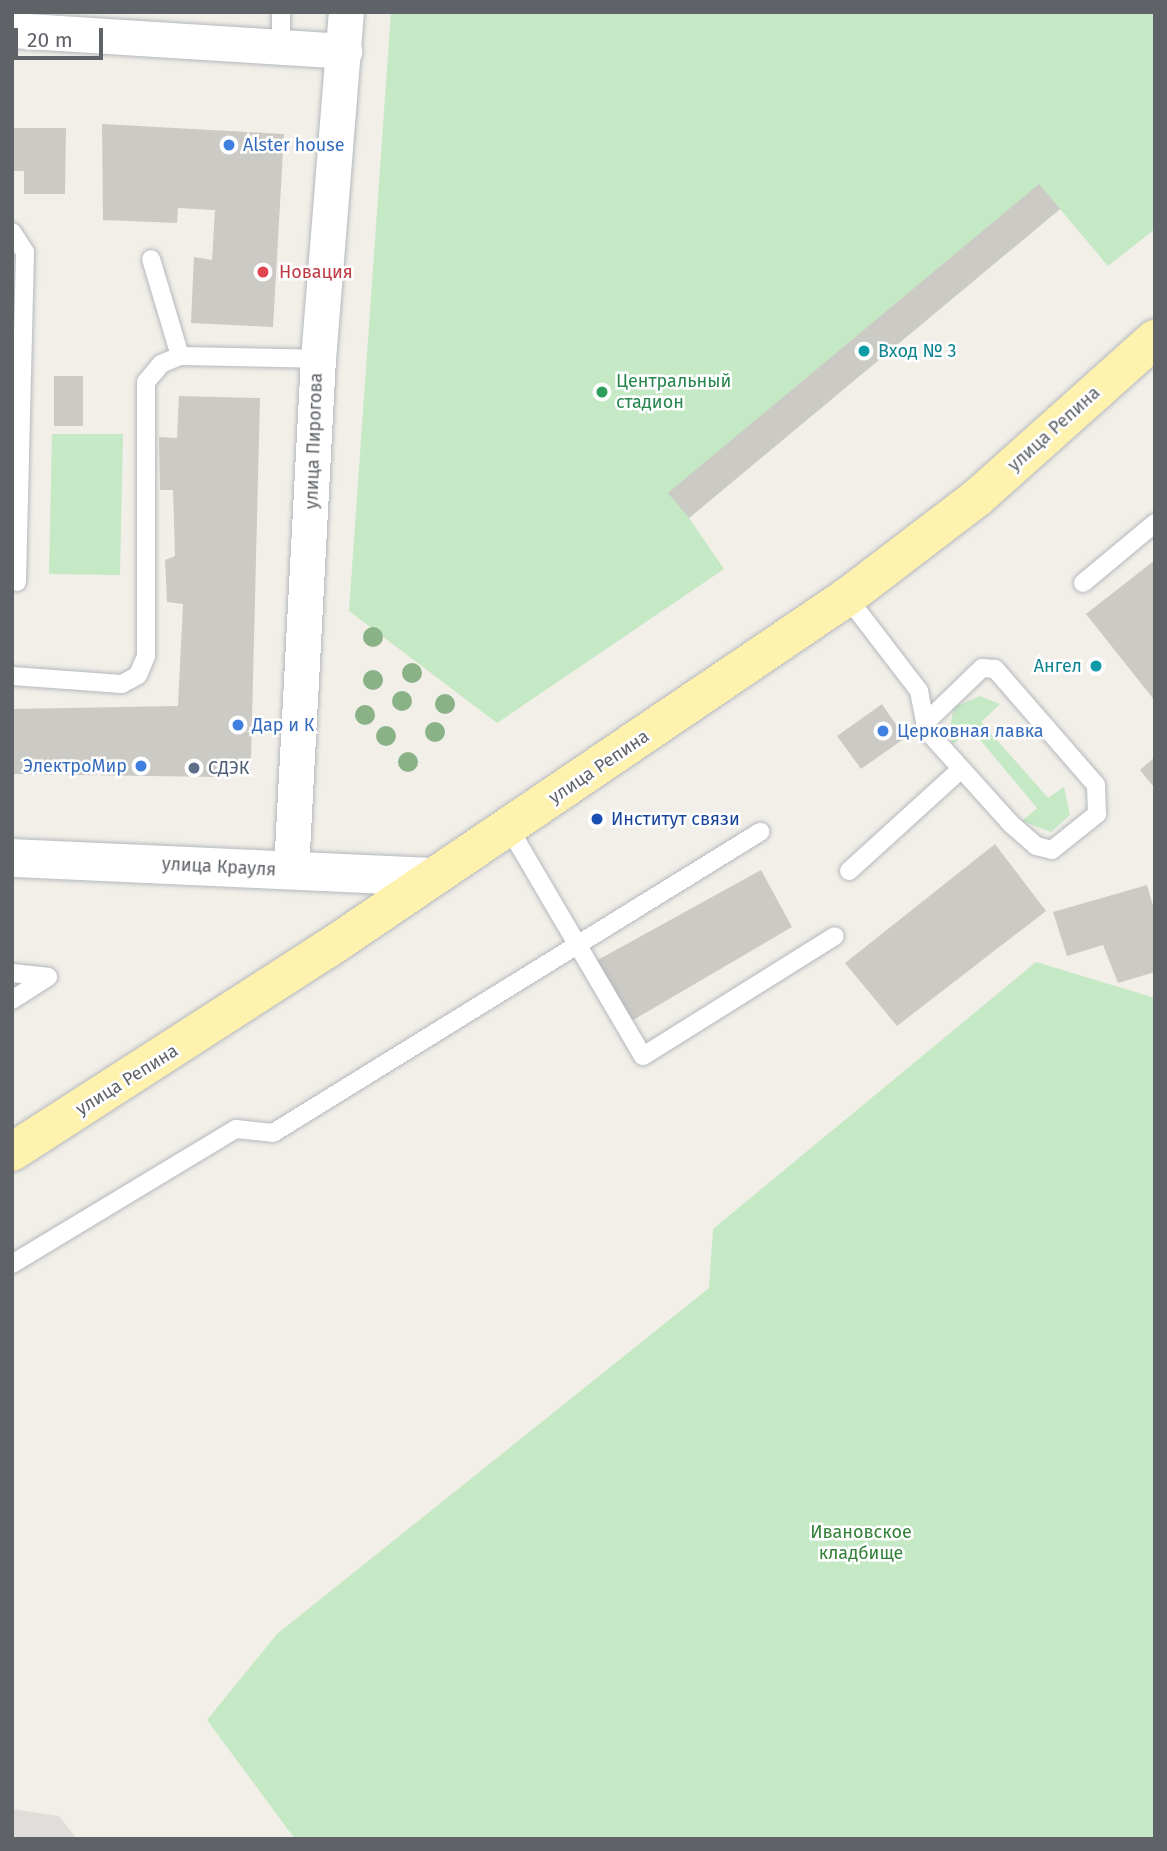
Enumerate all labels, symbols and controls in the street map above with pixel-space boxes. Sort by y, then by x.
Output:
scale bar [18,14,107,58]
text: 20 m [27,27,73,53]
place label: Alster house [243,134,345,156]
marker: Alster house [221,137,237,153]
place label: Новация [279,261,353,283]
marker: Новация [253,262,273,282]
place label: Вход № 3 [878,340,956,362]
marker: Вход № 3 [856,343,872,359]
place label: Центральный стадион [616,371,731,414]
street label: улица Пирогова [301,372,327,510]
street label: улица Репина [1003,382,1105,476]
marker: Центральный стадион [594,384,610,400]
place label: Ангел [1034,655,1082,677]
marker: Ангел [1088,658,1104,674]
place label: Дар и К [252,714,314,736]
marker: Дар и К [230,717,246,733]
place label: Церковная лавка [897,720,1044,742]
marker: Церковная лавка [875,723,891,739]
street label: улица Репина [545,725,653,809]
place label: ЭлектроМир [23,755,127,777]
place label: СДЭК [208,757,249,779]
marker: ЭлектроМир [133,758,149,774]
marker: СДЭК [186,760,202,776]
place label: Институт связи [611,808,740,830]
marker: Институт связи [589,811,605,827]
street label: улица Крауля [161,853,277,881]
street label: улица Репина [72,1040,182,1120]
park label: Ивановское кладбище [810,1522,912,1564]

